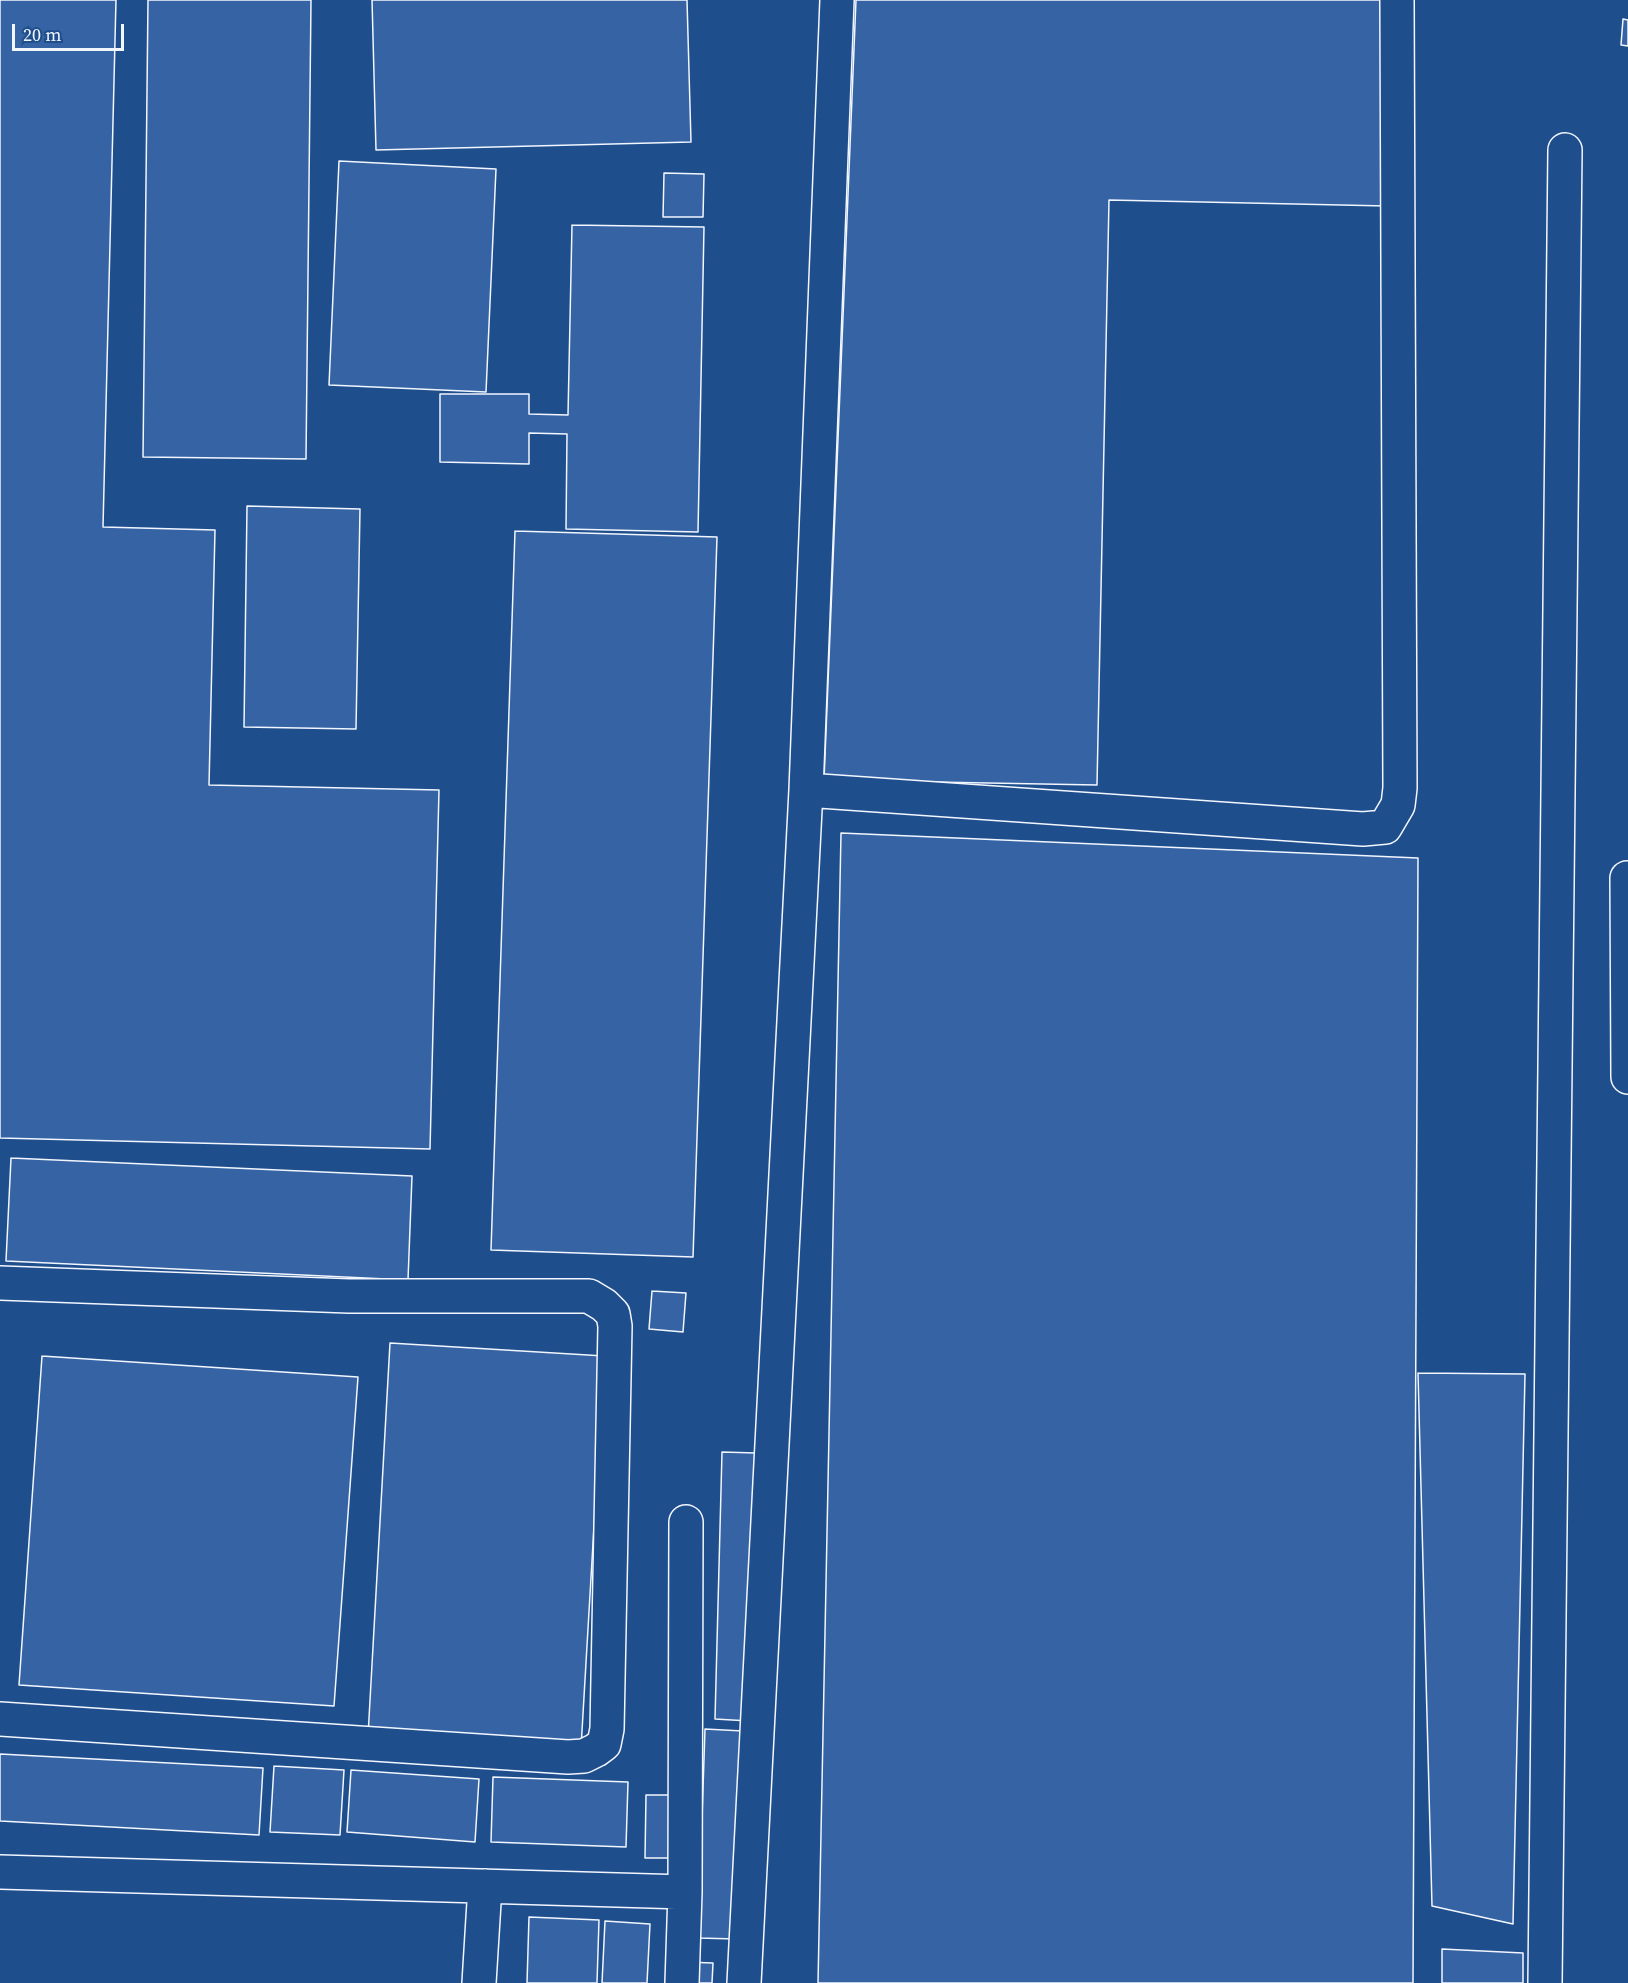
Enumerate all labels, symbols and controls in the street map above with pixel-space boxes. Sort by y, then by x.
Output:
scale bar [15,12,128,50]
text: 20 m [23,22,61,47]

